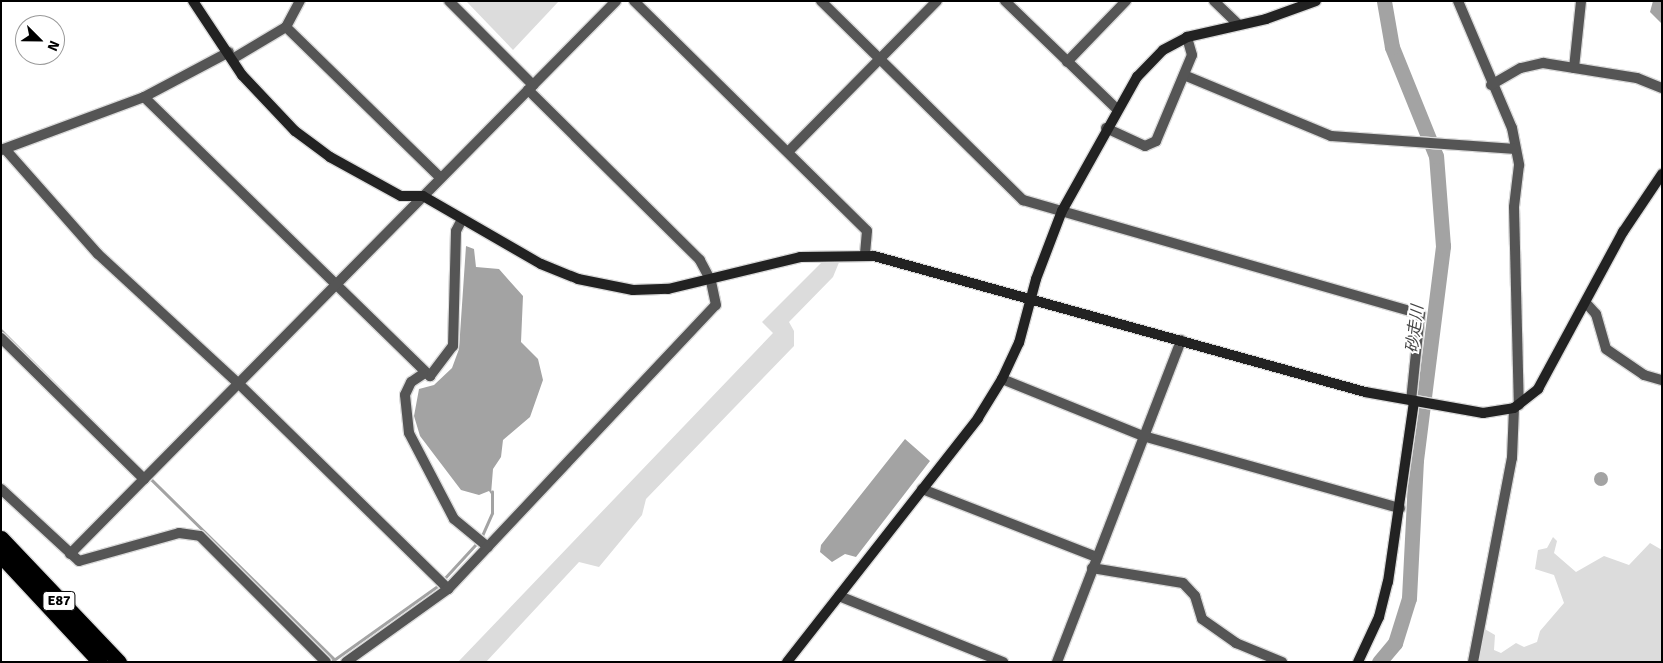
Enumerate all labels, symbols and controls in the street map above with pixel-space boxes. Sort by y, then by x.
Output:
north arrow [15,15,65,65]
text: N [44,38,63,53]
water label: 砂走川 [1403,304,1427,354]
road number: E87 [42,590,76,612]

